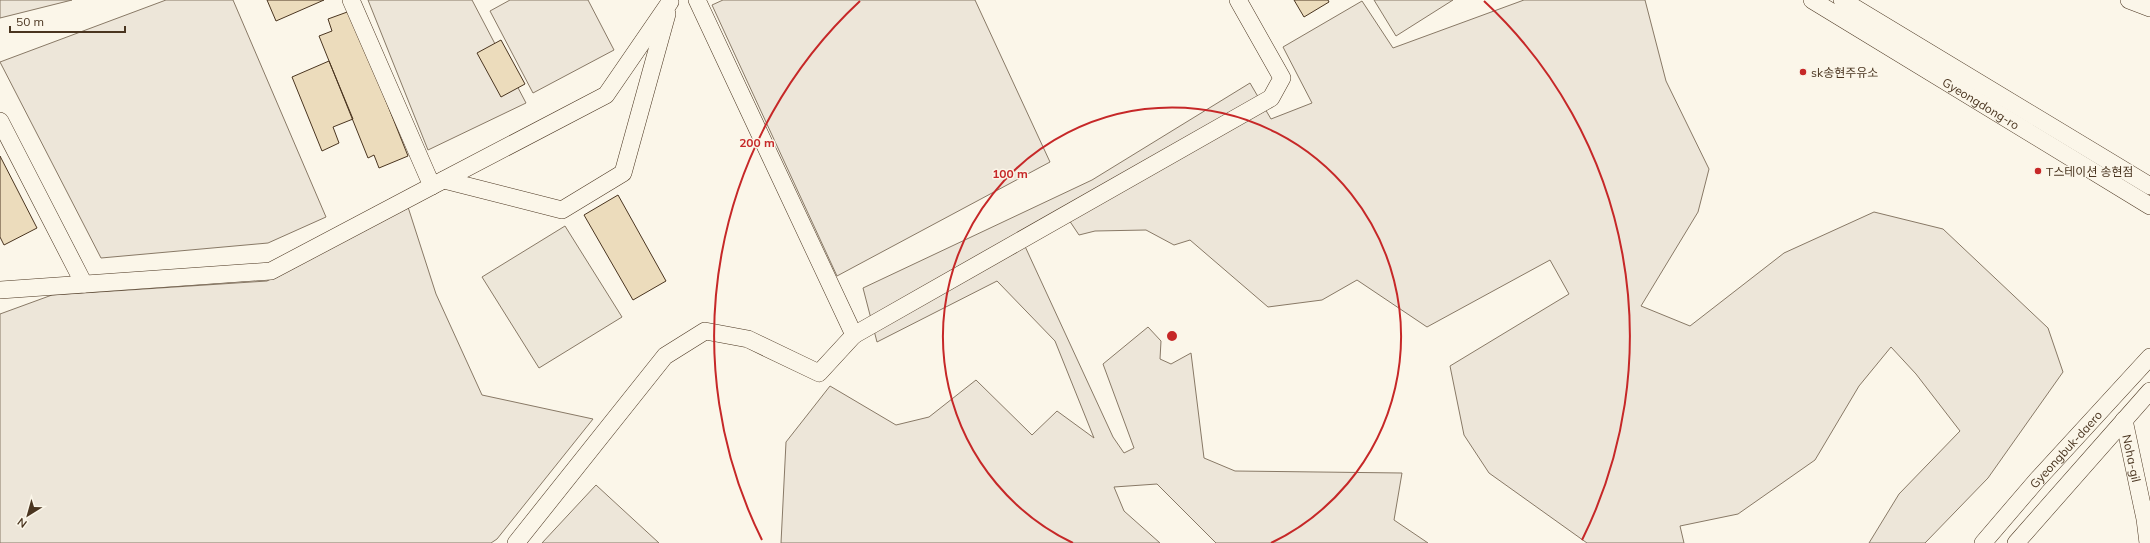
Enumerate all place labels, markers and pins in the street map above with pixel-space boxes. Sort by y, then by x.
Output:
place label: sk송현주유소 [1811,65,1878,80]
marker: sk송현주유소 [1798,67,1808,77]
place label: T스테이션 송현점 [2046,164,2134,179]
marker: T스테이션 송현점 [2033,166,2043,176]
centre of rings [1165,329,1179,343]

